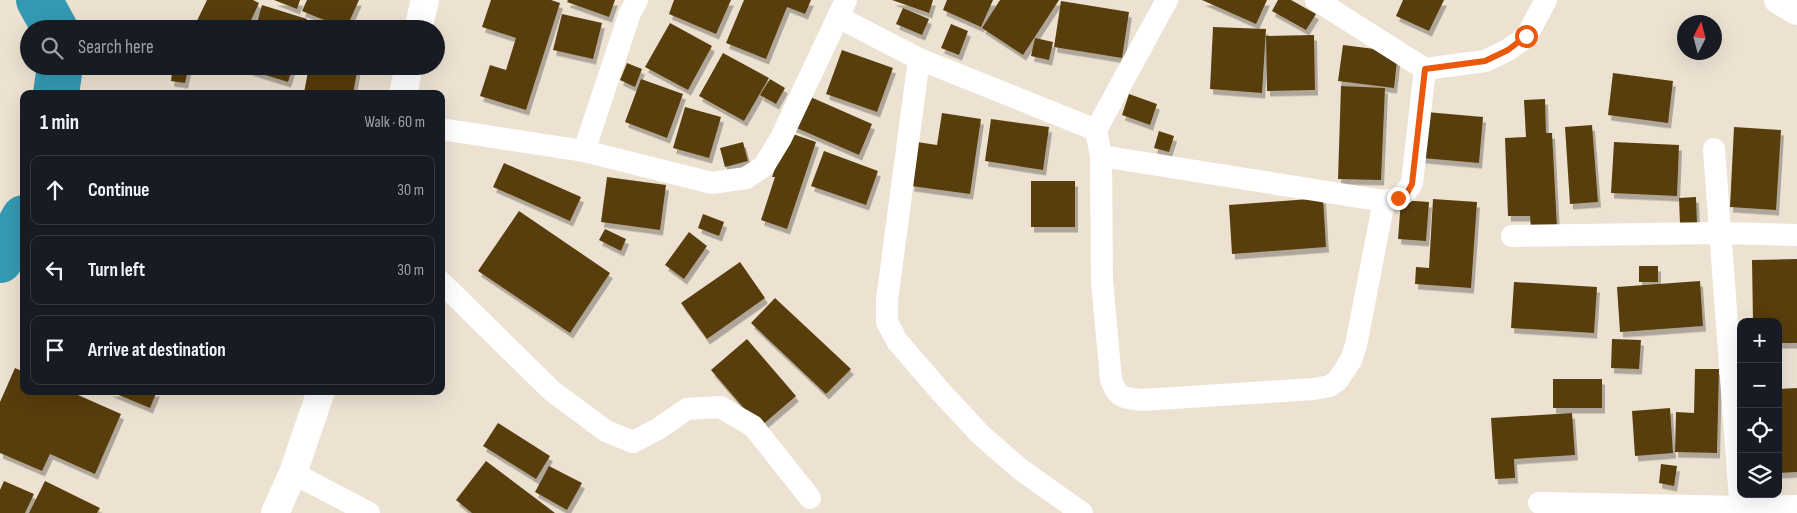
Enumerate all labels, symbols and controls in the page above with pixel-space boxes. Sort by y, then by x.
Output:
north arrow [1677,15,1722,60]
search box [20,20,445,75]
route start [1515,25,1538,48]
icon: search [38,34,66,62]
text: Search here [78,36,154,59]
text: 1 min [40,110,79,135]
text: Walk · 60 m [365,113,425,132]
icon: ahead [41,176,69,204]
text: Continue [88,179,149,202]
text: 30 m [397,181,424,200]
route end [1387,187,1410,210]
icon: left [41,256,69,284]
text: Turn left [88,259,145,282]
text: 30 m [397,261,424,280]
map controls [1737,318,1782,498]
button: + [1737,318,1782,363]
icon: arrive [41,336,69,364]
text: Arrive at destination [88,339,226,362]
button: − [1737,363,1782,408]
button: locate [1737,408,1782,453]
button: layers [1737,453,1782,498]

